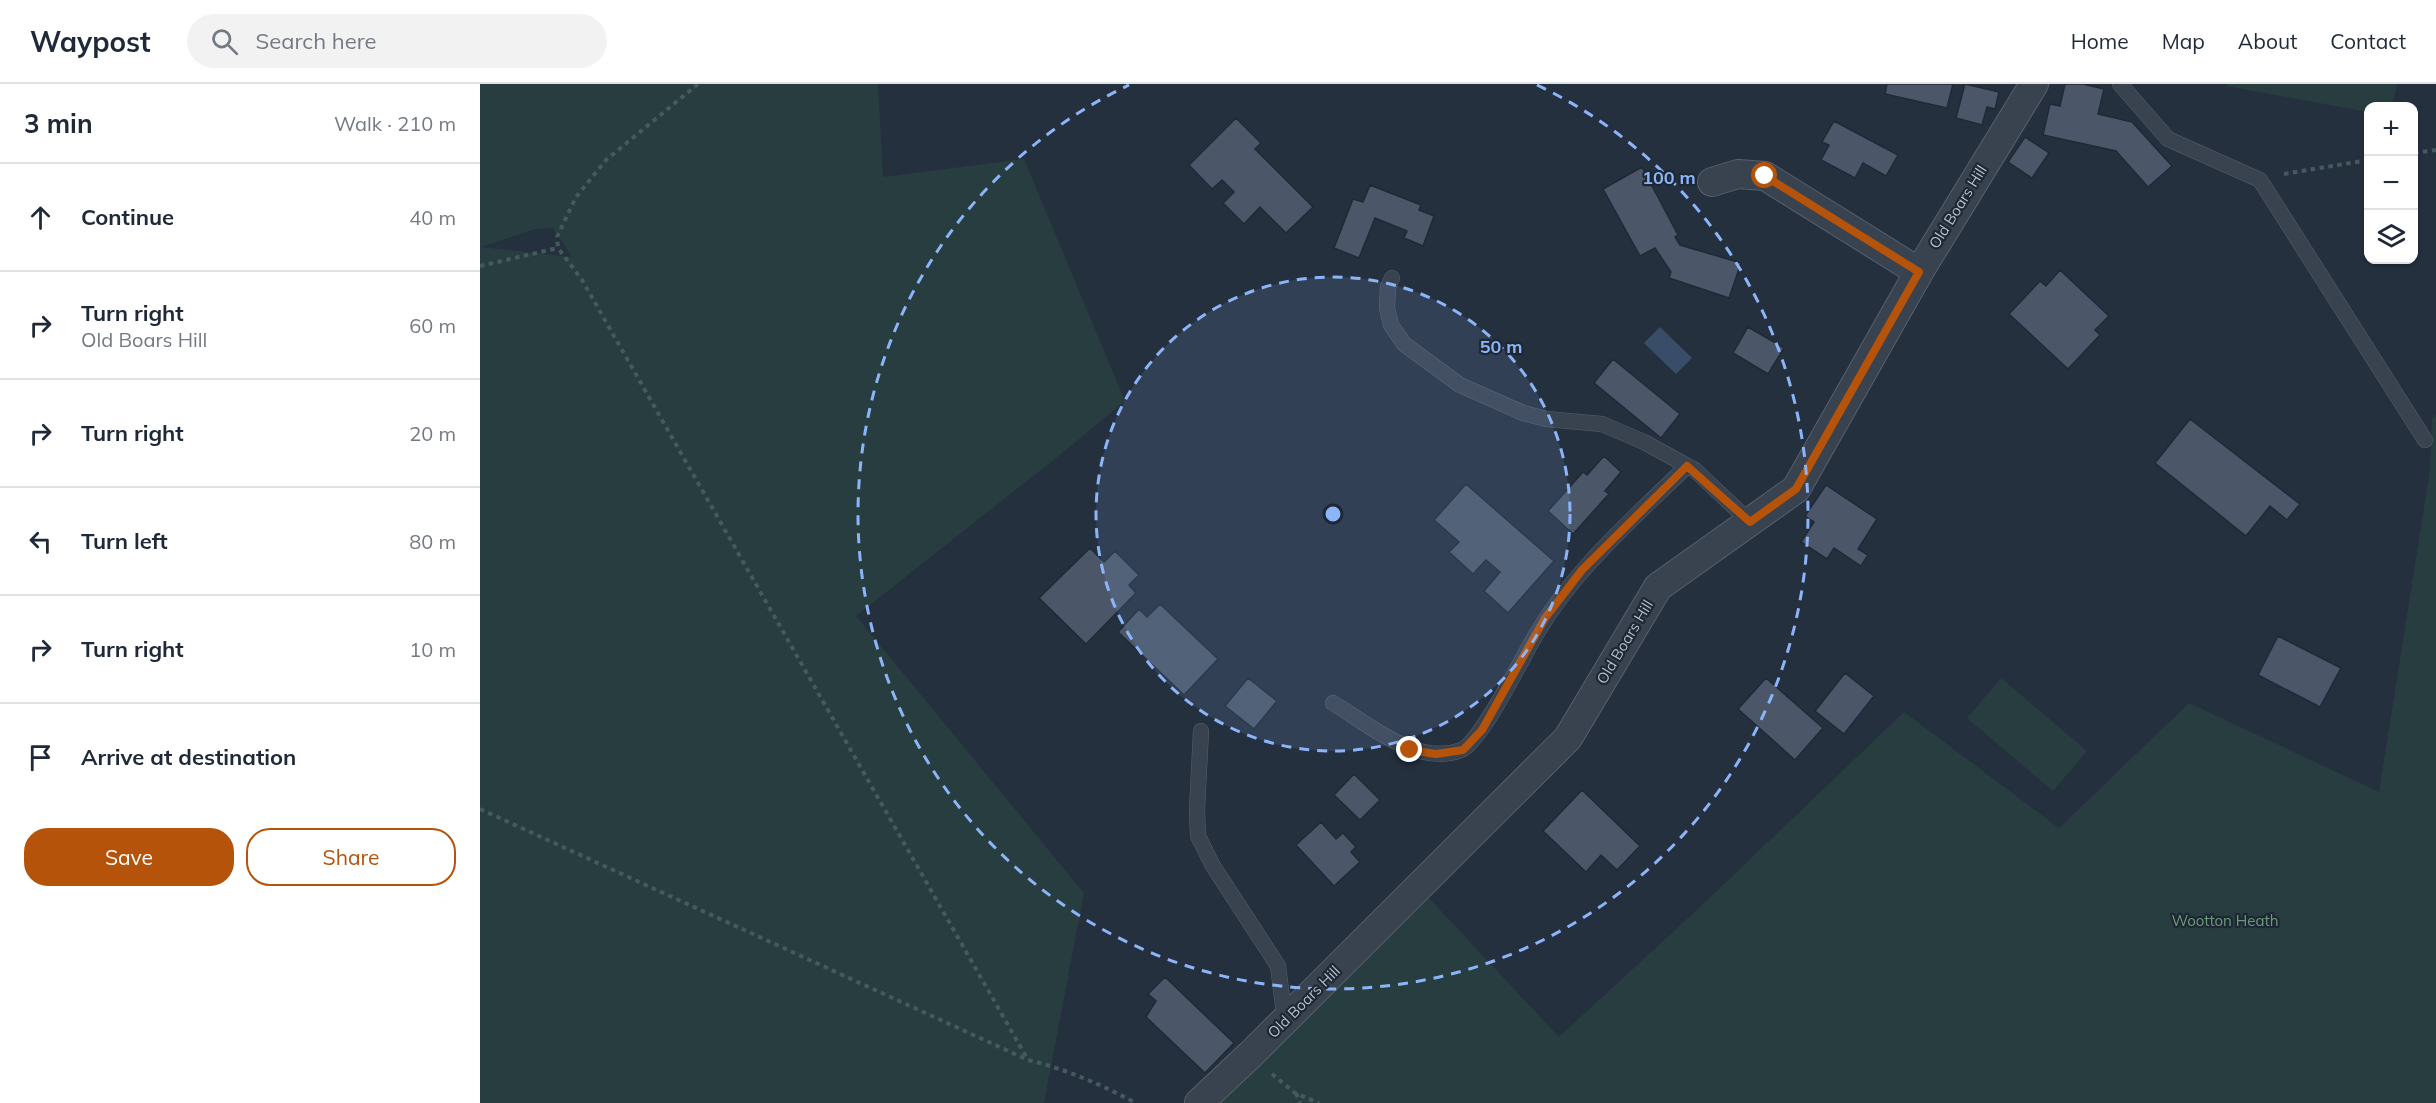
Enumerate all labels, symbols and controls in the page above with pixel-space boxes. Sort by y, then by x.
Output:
search box [187,14,607,68]
text: Waypost [30,24,151,59]
icon: search [208,25,241,58]
text: Search here [256,27,377,55]
text: Home [2071,28,2129,54]
text: Map [2162,28,2205,54]
text: About [2238,28,2297,54]
text: Contact [2330,28,2406,54]
map controls [2364,102,2418,264]
button: + [2364,102,2418,156]
text: 3 min [24,107,93,140]
text: Walk · 210 m [334,111,456,136]
button: − [2364,156,2418,210]
route start [1751,162,1777,188]
street label: Old Boars Hill [1924,162,1991,252]
text: 100 m [1642,166,1696,189]
icon: ahead [24,201,57,234]
text: Continue [81,203,174,231]
text: 40 m [409,205,456,230]
button: layers [2364,210,2418,264]
text: Turn right [81,299,184,327]
icon: right [24,309,57,342]
text: 60 m [409,313,456,338]
text: Old Boars Hill [81,327,207,352]
text: 50 m [1480,335,1522,358]
icon: right [24,417,57,450]
text: Turn right [81,419,184,447]
text: 20 m [409,421,456,446]
centre of rings [1323,504,1343,524]
icon: left [24,525,57,558]
text: Turn left [81,527,168,555]
text: 80 m [409,529,456,554]
street label: Old Boars Hill [1592,596,1657,687]
icon: right [24,633,57,666]
text: Turn right [81,635,184,663]
text: 10 m [409,637,456,662]
route end [1396,736,1422,762]
icon: arrive [24,741,57,774]
text: Arrive at destination [81,743,296,771]
button: Save [24,828,234,886]
button: Share [246,828,456,886]
park label: Wootton Heath [2171,911,2279,930]
street label: Old Boars Hill [1263,961,1344,1042]

